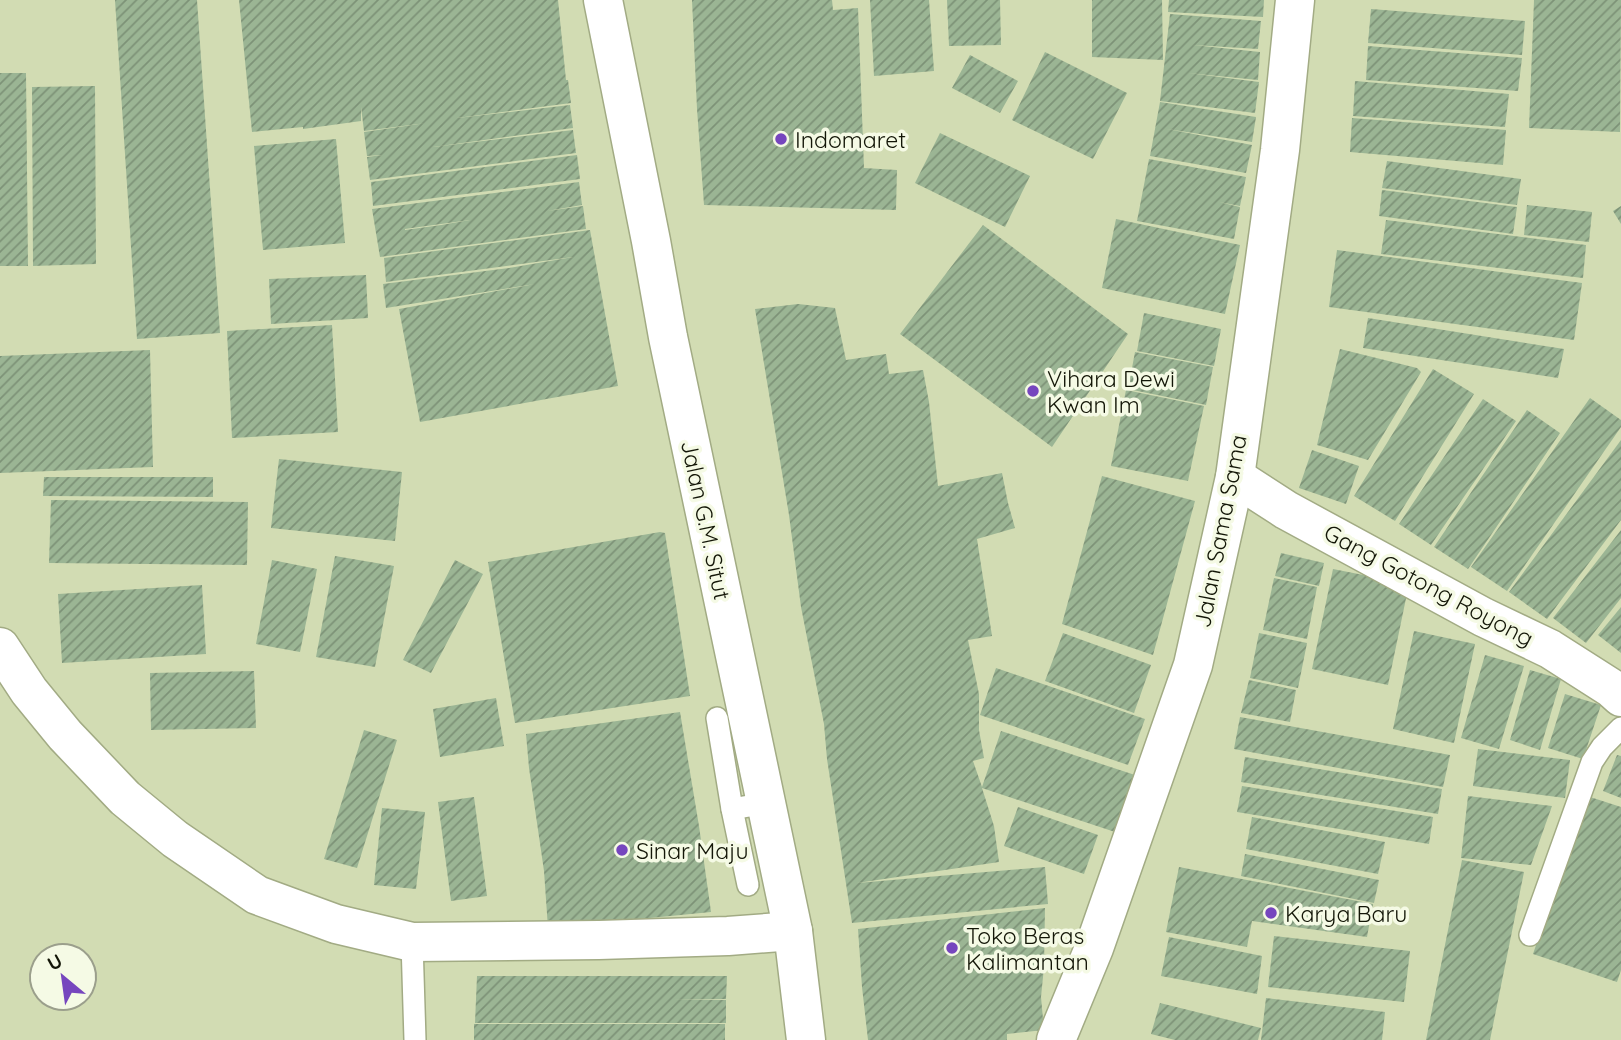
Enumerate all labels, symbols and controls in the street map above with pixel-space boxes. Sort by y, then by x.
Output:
place label: Indomaret [795,125,906,154]
marker: Indomaret [773,131,789,147]
place label: Vihara Dewi Kwan Im [1047,364,1175,419]
marker: Vihara Dewi Kwan Im [1025,383,1041,399]
street label: Jalan Sama Sama [1187,432,1253,630]
street label: Jalan G.M. Situt [675,438,737,602]
street label: Gang Gotong Royong [1319,517,1539,653]
place label: Sinar Maju [636,836,748,865]
marker: Sinar Maju [614,842,630,858]
place label: Karya Baru [1285,899,1407,928]
marker: Karya Baru [1263,905,1279,921]
place label: Toko Beras Kalimantan [966,921,1089,976]
marker: Toko Beras Kalimantan [944,940,960,956]
north arrow [28,942,98,1012]
text: U [43,948,66,976]

